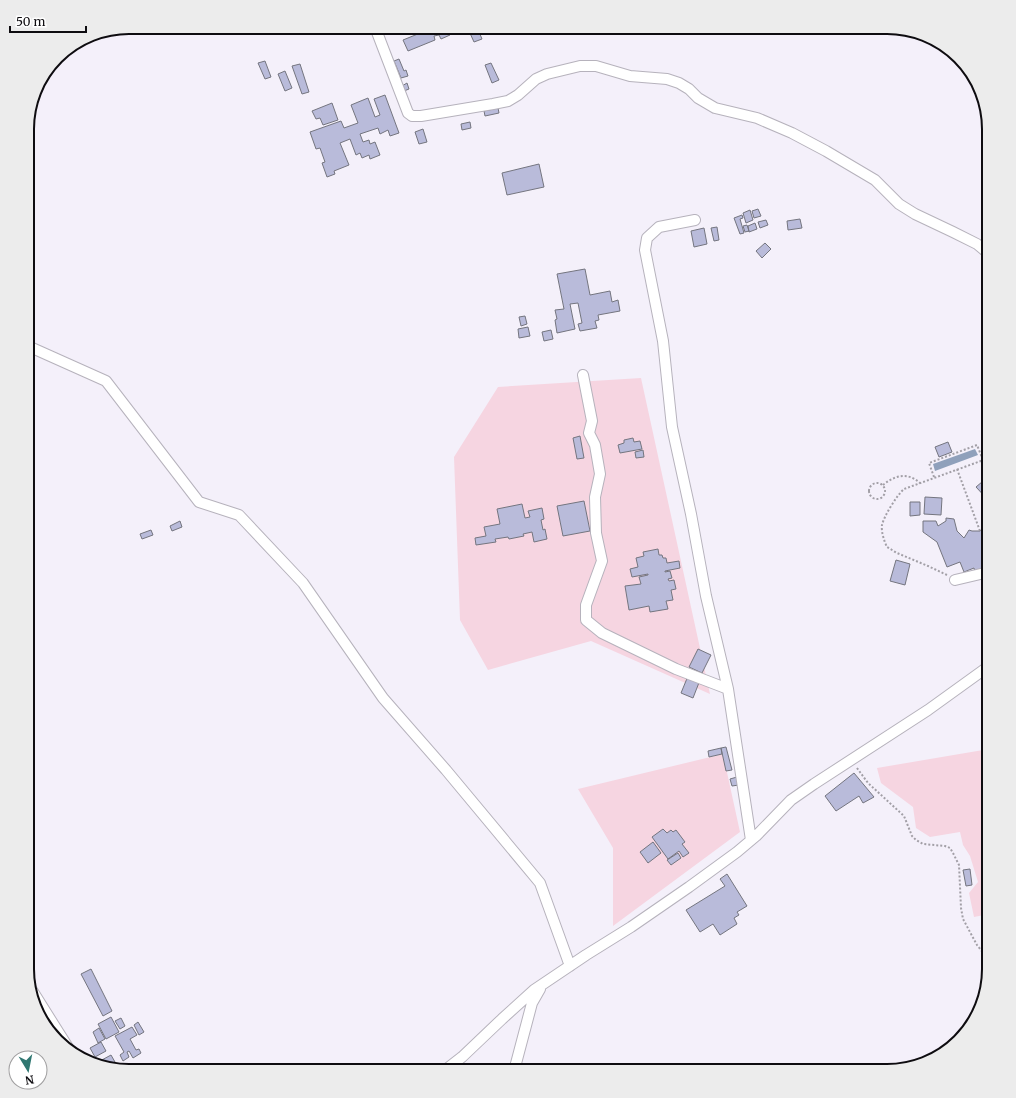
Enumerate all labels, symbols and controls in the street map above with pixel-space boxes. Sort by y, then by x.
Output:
scale bar [10,8,86,34]
text: 50 m [16,14,45,29]
north arrow [8,1050,48,1090]
text: N [24,1072,35,1088]

